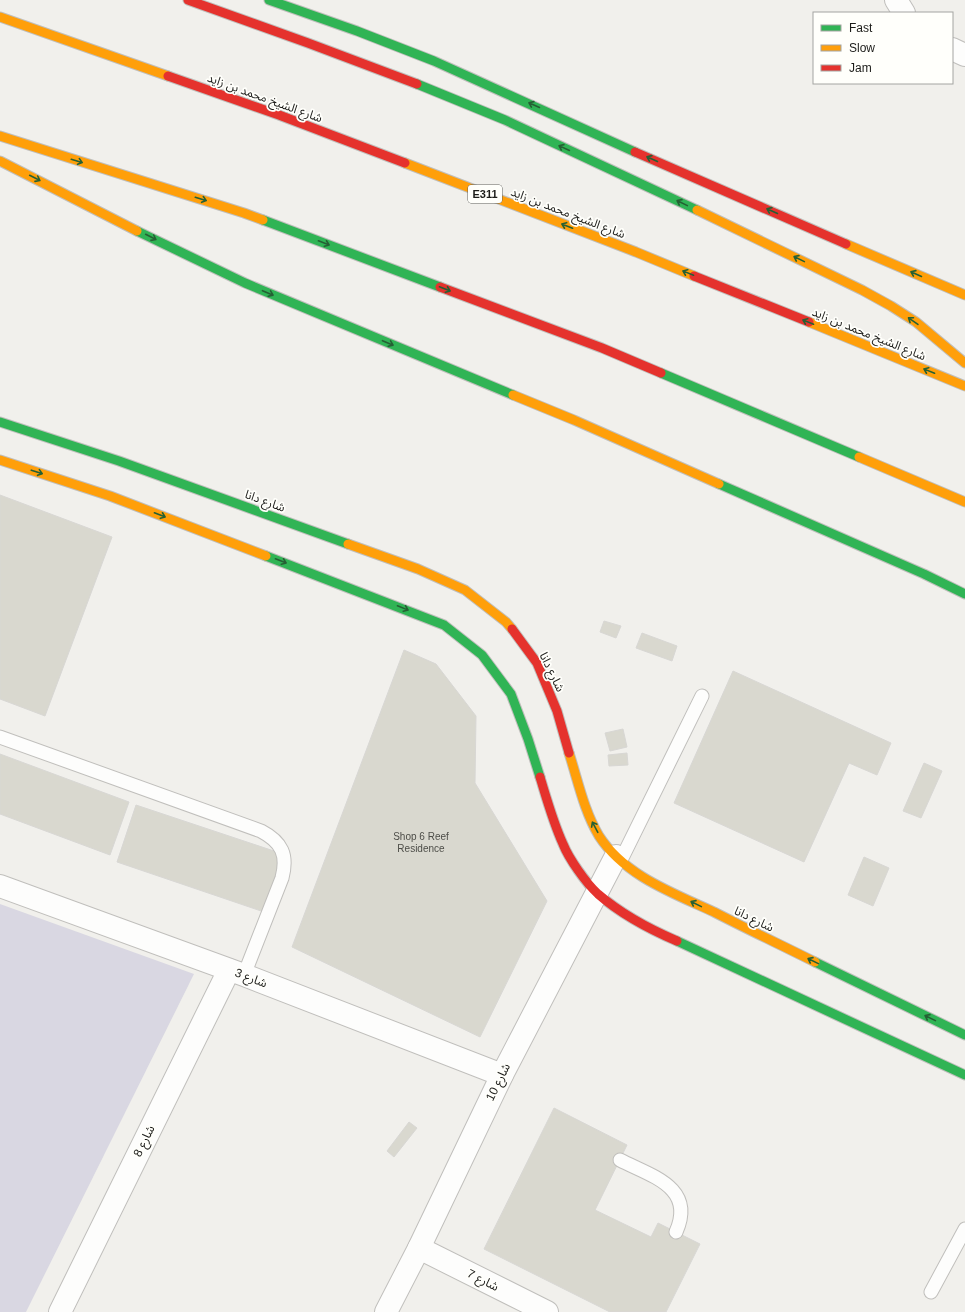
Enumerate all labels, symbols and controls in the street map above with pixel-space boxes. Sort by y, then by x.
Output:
legend [813,12,953,84]
text: Fast [849,21,873,35]
text: Slow [849,41,875,55]
text: Jam [849,61,872,75]
street label: شارع الشيخ محمد بن زايد [205,71,324,127]
one-way arrow [529,101,541,108]
one-way arrow [558,144,570,151]
one-way arrow [647,155,659,162]
one-way arrow [71,157,83,165]
one-way arrow [29,175,41,183]
road number: E311 [468,185,502,203]
street label: شارع الشيخ محمد بن زايد [508,185,627,243]
one-way arrow [195,196,208,203]
one-way arrow [676,199,688,206]
one-way arrow [766,207,778,214]
one-way arrow [562,221,574,229]
one-way arrow [144,234,156,241]
one-way arrow [317,239,329,247]
one-way arrow [793,255,805,262]
one-way arrow [683,269,695,277]
one-way arrow [911,270,923,277]
one-way arrow [439,286,451,294]
one-way arrow [262,289,274,297]
street label: شارع الشيخ محمد بن زايد [809,305,928,365]
one-way arrow [908,317,919,325]
one-way arrow [803,318,815,326]
one-way arrow [382,339,394,347]
one-way arrow [923,367,935,375]
one-way arrow [30,469,43,476]
street label: شارع دانا [242,487,287,517]
one-way arrow [153,512,165,520]
one-way arrow [275,558,287,566]
one-way arrow [396,604,408,612]
street label: شارع دانا [535,650,568,695]
one-way arrow [590,821,598,833]
house number: Shop 6 Reef Residence [393,831,449,854]
one-way arrow [690,900,702,907]
street label: شارع دانا [731,903,776,936]
one-way arrow [807,957,819,964]
street label: شارع 3 [232,965,269,992]
one-way arrow [924,1014,936,1021]
street label: شارع 10 [483,1061,515,1104]
street label: شارع 8 [130,1123,159,1160]
street label: شارع 7 [464,1266,501,1296]

